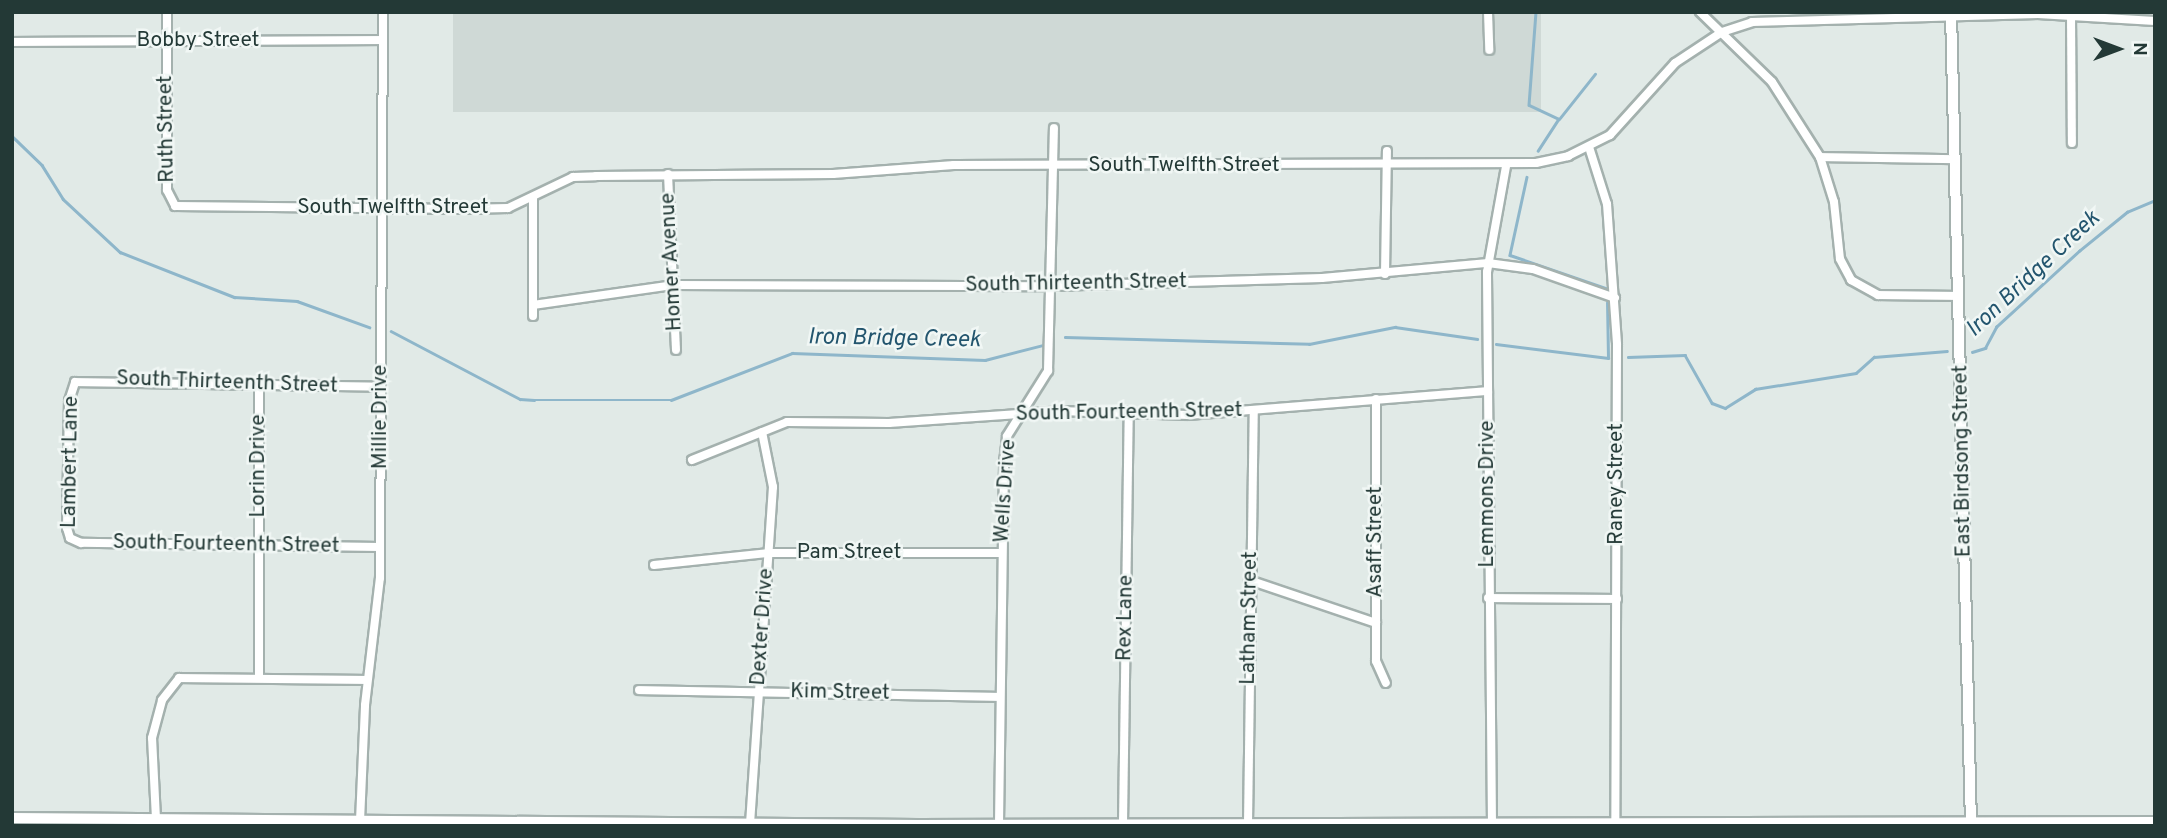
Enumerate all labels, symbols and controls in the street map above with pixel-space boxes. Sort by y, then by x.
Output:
north arrow [2083,14,2153,84]
street label: Bobby Street [136,28,260,54]
text: N [2127,42,2151,56]
street label: Ruth Street [153,75,181,183]
street label: South Twelfth Street [1088,153,1280,179]
street label: Homer Avenue [656,192,688,332]
street label: South Twelfth Street [297,195,489,221]
water label: Iron Bridge Creek [1961,206,2107,344]
street label: South Thirteenth Street [965,269,1187,299]
water label: Iron Bridge Creek [807,325,981,355]
street label: Millie Drive [368,365,394,469]
street label: East Birdsong Street [1949,365,1977,557]
street label: South Thirteenth Street [115,367,339,399]
street label: Lambert Lane [57,396,85,528]
street label: South Fourteenth Street [1015,398,1243,428]
street label: Lorin Drive [246,414,272,518]
street label: Lemmons Drive [1475,420,1501,568]
street label: Raney Street [1604,423,1630,545]
street label: Wells Drive [990,438,1022,544]
street label: Asaff Street [1363,486,1389,598]
street label: South Fourteenth Street [112,530,340,560]
street label: Pam Street [797,540,901,566]
street label: Latham Street [1236,551,1264,685]
street label: Dexter Drive [746,568,780,686]
street label: Rex Lane [1113,575,1139,661]
street label: Kim Street [790,680,890,706]

